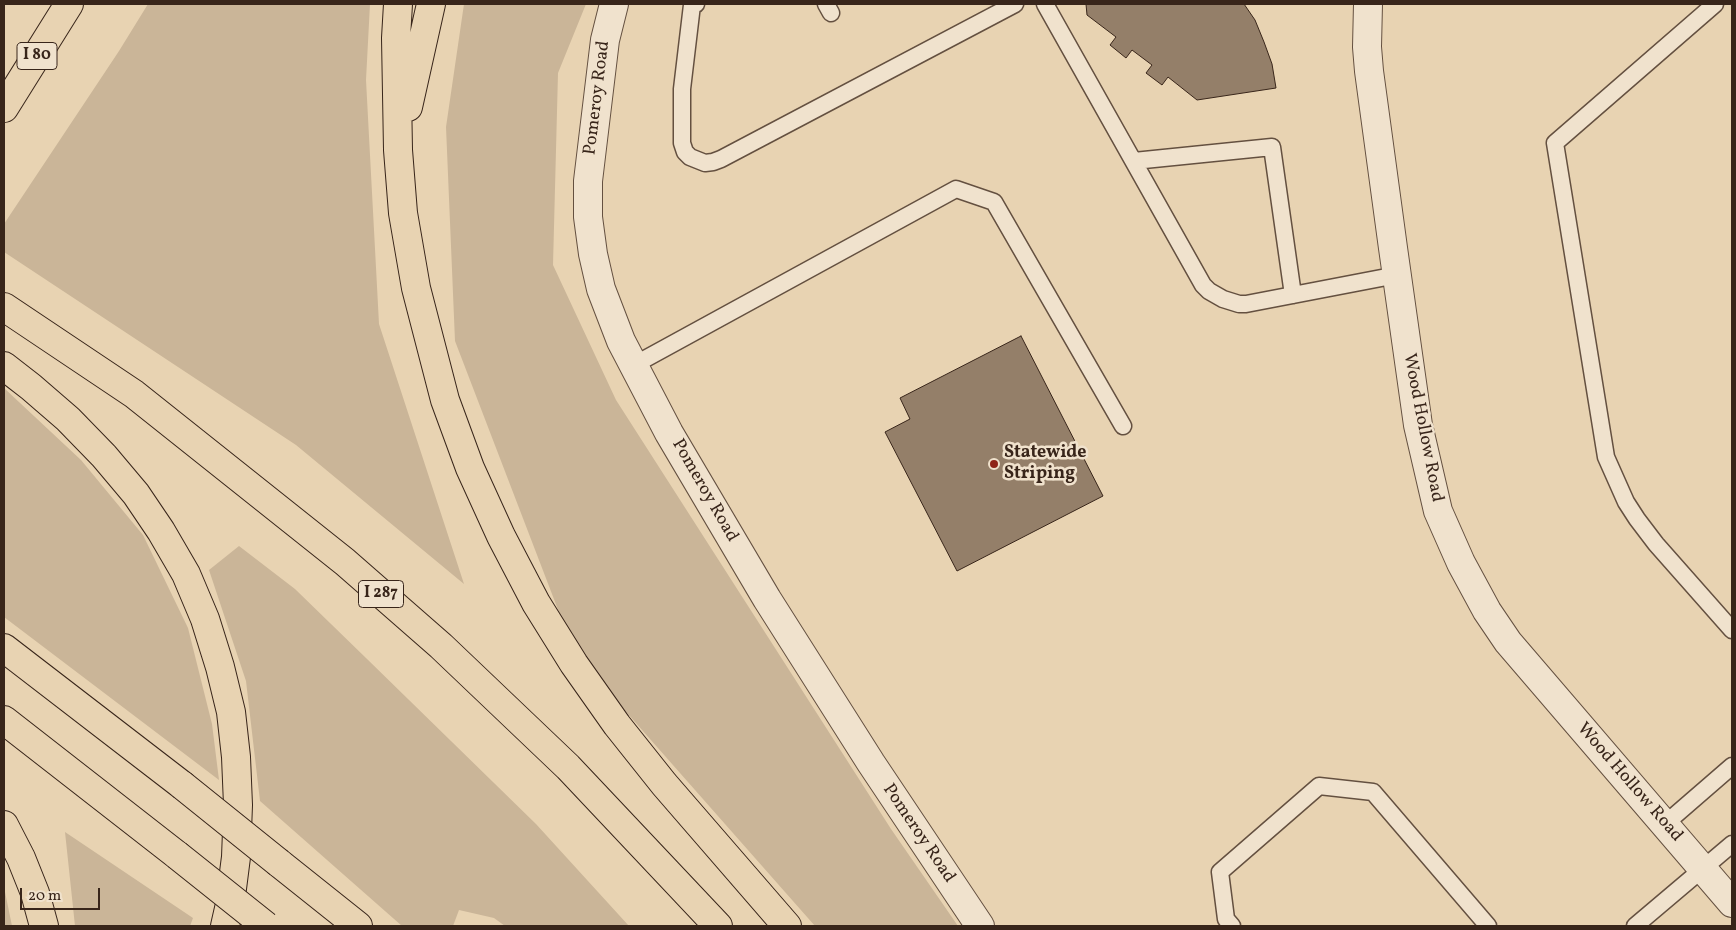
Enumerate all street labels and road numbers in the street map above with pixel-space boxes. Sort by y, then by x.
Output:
street label: Pomeroy Road [580,40,616,156]
road number: I 80 [17,42,57,70]
street label: Wood Hollow Road [1397,352,1447,504]
street label: Pomeroy Road [666,436,742,546]
road number: I 287 [358,580,404,608]
street label: Wood Hollow Road [1571,719,1687,847]
street label: Pomeroy Road [877,780,959,888]

